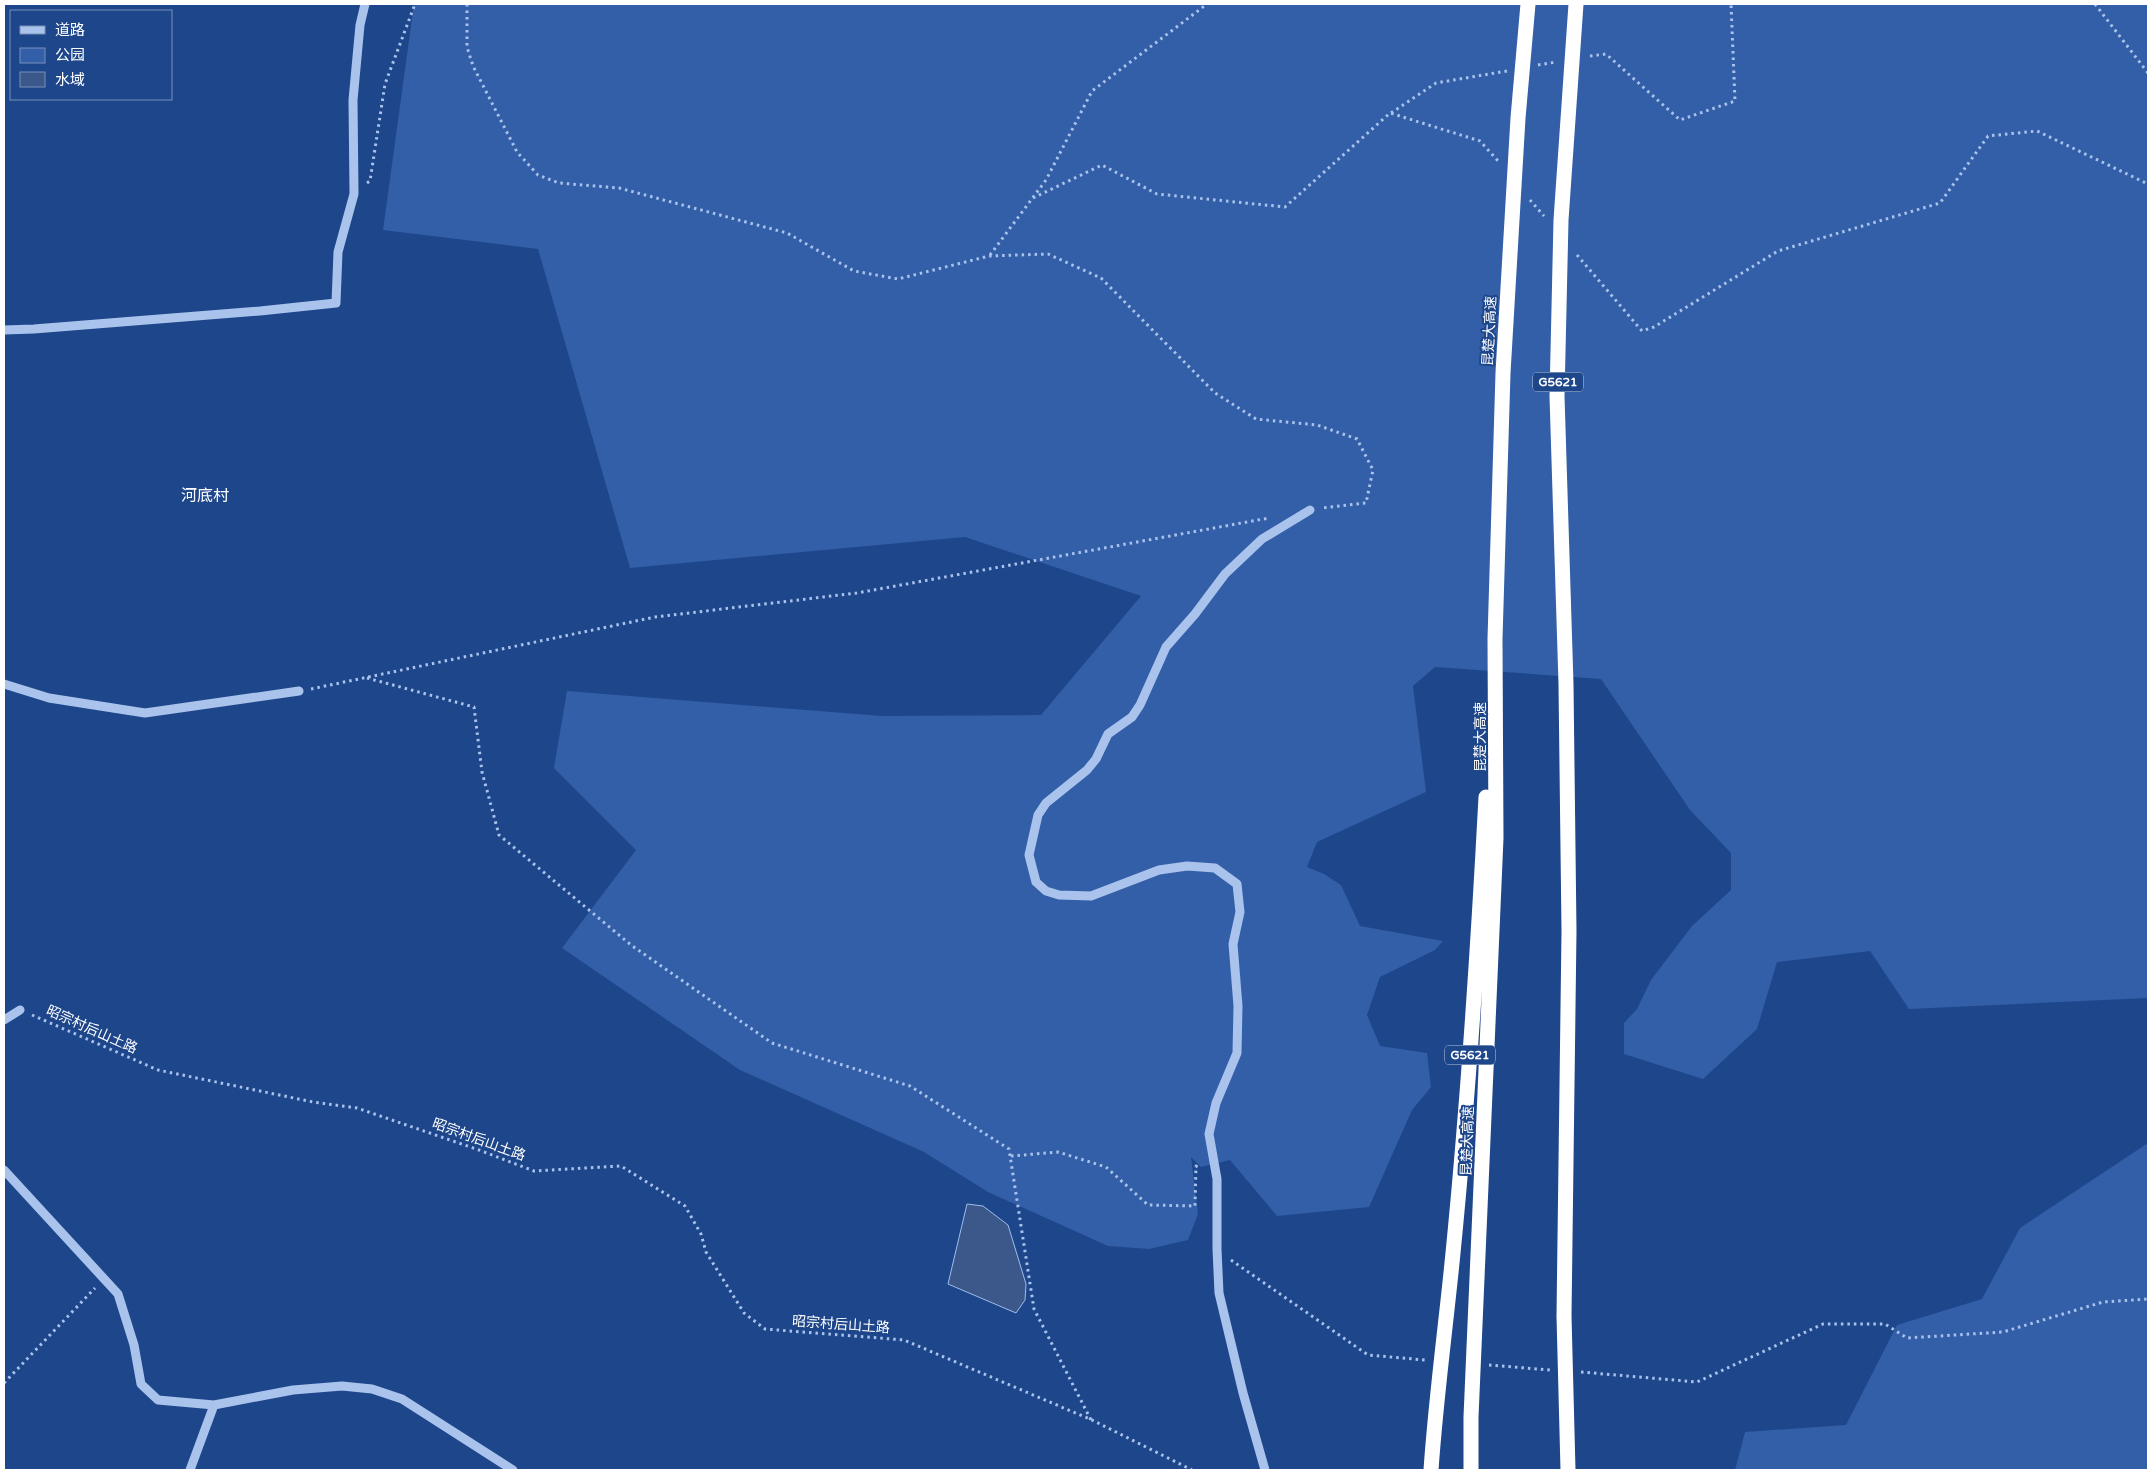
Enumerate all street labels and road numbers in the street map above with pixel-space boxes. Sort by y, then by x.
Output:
street label: 昆楚大高速 [1479,296,1500,366]
road number: G5621 [1533,372,1583,392]
street label: 昆楚大高速 [1472,702,1489,772]
street label: 昭宗村后山土路 [44,1002,140,1057]
road number: G5621 [1445,1046,1495,1064]
street label: 昆楚大高速 [1458,1106,1477,1176]
street label: 昭宗村后山土路 [430,1115,528,1164]
street label: 昭宗村后山土路 [791,1313,890,1336]

